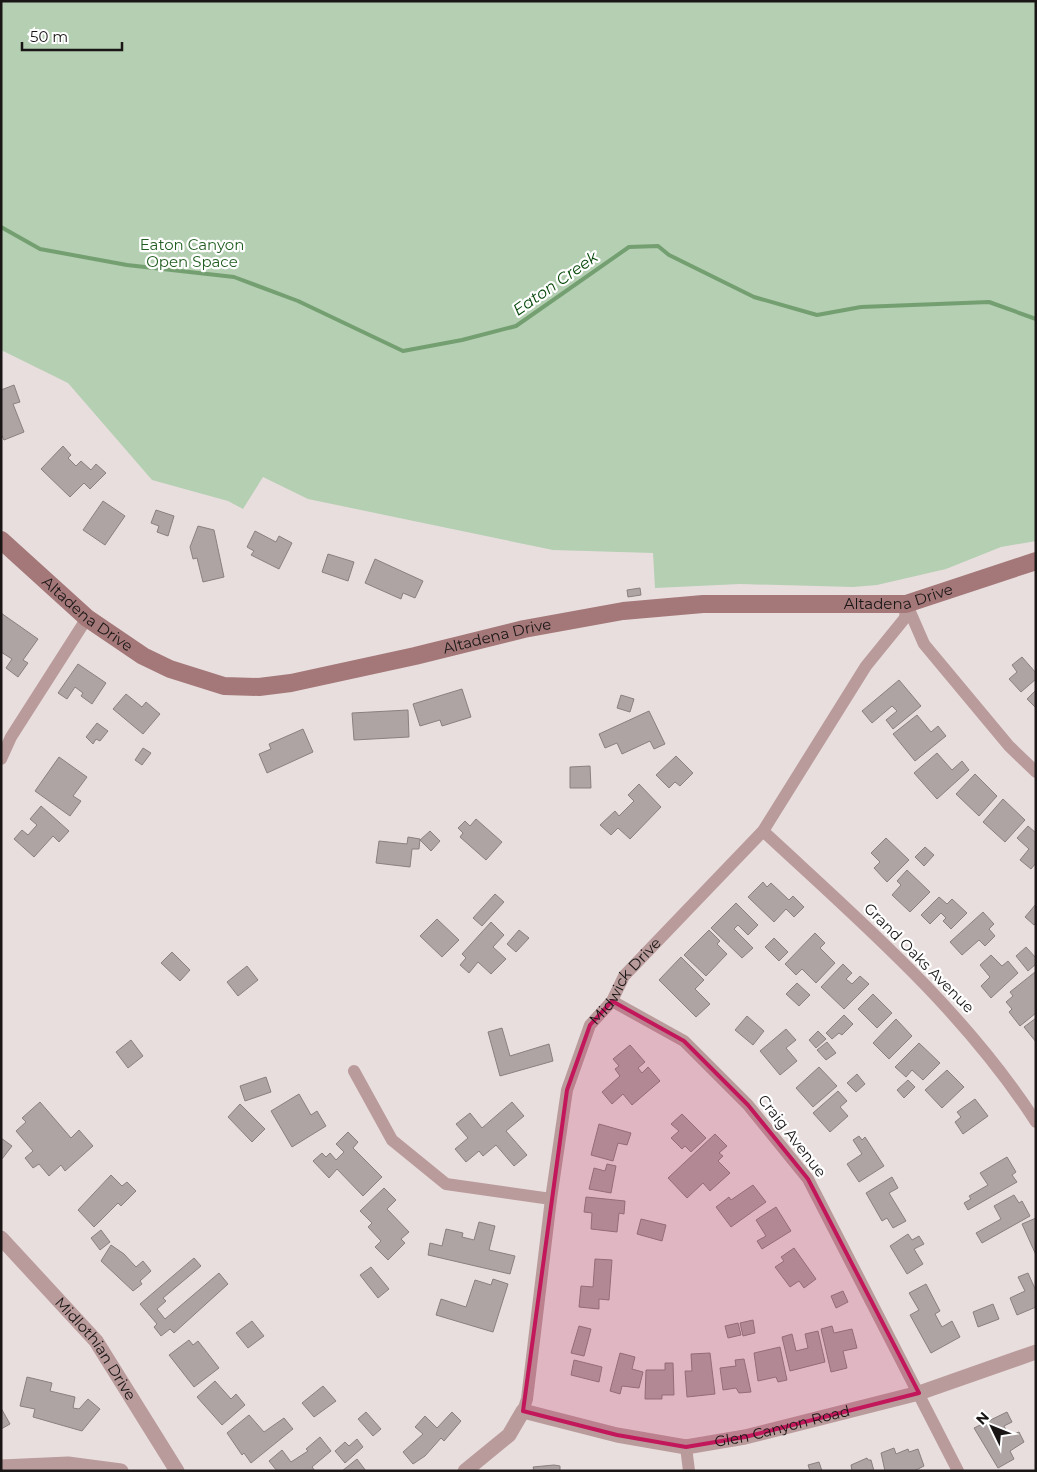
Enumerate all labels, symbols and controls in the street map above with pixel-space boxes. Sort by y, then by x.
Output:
scale bar [22,20,122,52]
text: 50 m [30,27,68,46]
park label: Eaton Canyon Open Space [140,235,244,271]
water label: Eaton Creek [509,246,603,320]
street label: Altadena Drive [38,572,137,655]
street label: Altadena Drive [844,579,955,614]
street label: Altadena Drive [441,614,553,658]
street label: Grand Oaks Avenue [860,899,978,1017]
street label: Midwick Drive [585,933,665,1028]
street label: Craig Avenue [754,1091,831,1181]
street label: Midlothian Drive [51,1293,141,1404]
street label: Glen Canyon Road [713,1401,852,1451]
north arrow [967,1402,1017,1452]
text: N [972,1408,993,1428]

